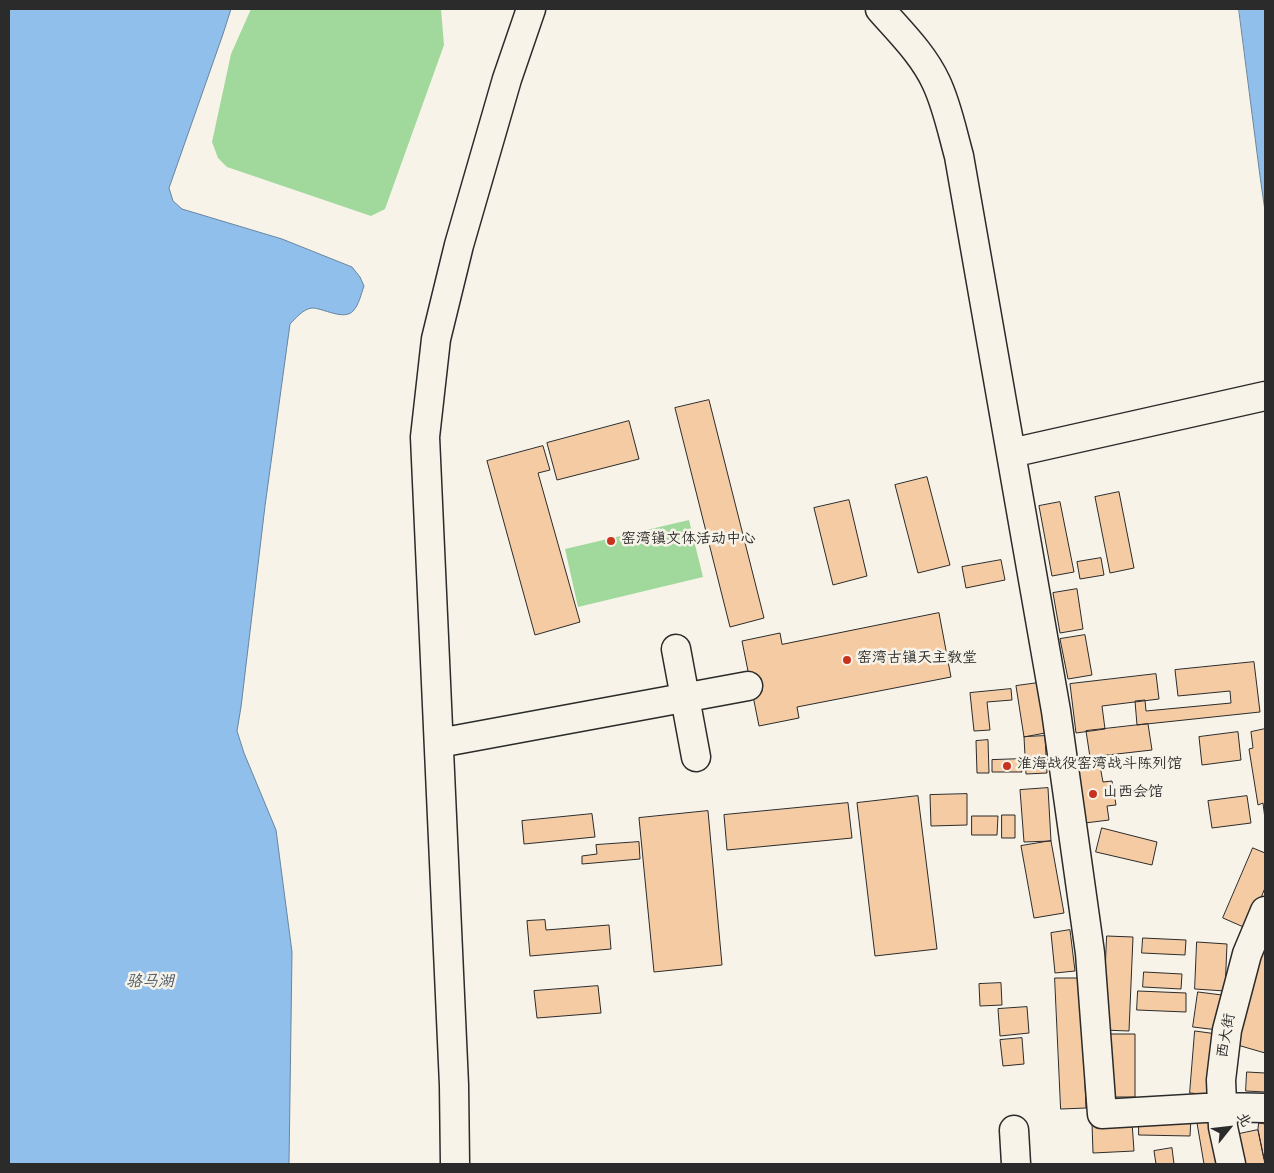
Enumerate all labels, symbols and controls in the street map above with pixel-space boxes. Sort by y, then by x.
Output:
place label: 窑湾镇文体活动中心 [621,532,756,550]
marker: 窑湾镇文体活动中心 [605,535,617,547]
place label: 窑湾古镇天主教堂 [857,651,977,669]
marker: 窑湾古镇天主教堂 [841,654,853,666]
place label: 淮海战役窑湾战斗陈列馆 [1017,757,1182,775]
marker: 淮海战役窑湾战斗陈列馆 [1001,760,1013,772]
place label: 山西会馆 [1103,785,1163,803]
marker: 山西会馆 [1087,788,1099,800]
water label: 骆马湖 [126,974,174,994]
street label: 西大街 [1215,1012,1241,1060]
north arrow [1204,1103,1254,1153]
text: 北 [1232,1110,1253,1131]

